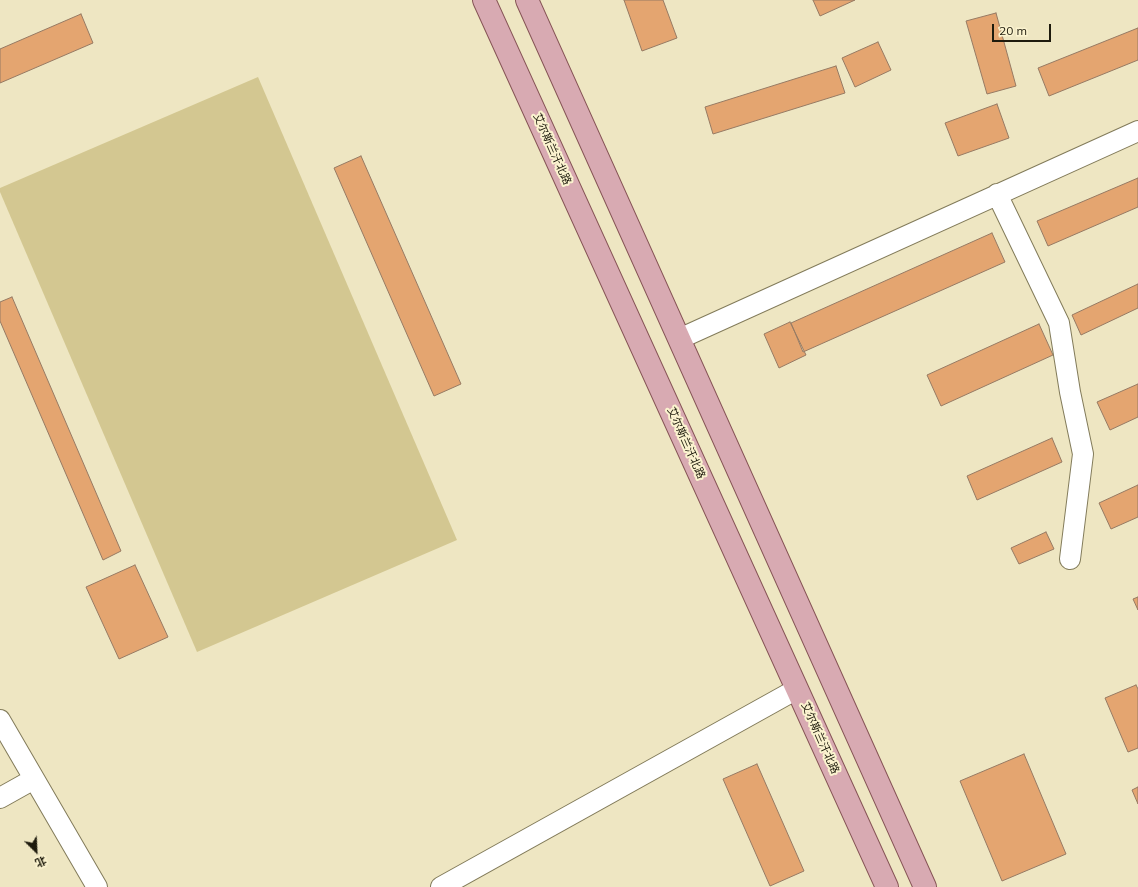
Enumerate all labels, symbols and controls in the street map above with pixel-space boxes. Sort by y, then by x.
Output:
scale bar [994,16,1053,42]
text: 20 m [999,23,1027,38]
street label: 艾尔斯兰汗北路 [530,111,574,187]
street label: 艾尔斯兰汗北路 [664,405,708,481]
street label: 艾尔斯兰汗北路 [798,700,842,776]
north arrow [16,831,56,871]
text: 北 [33,853,49,871]

